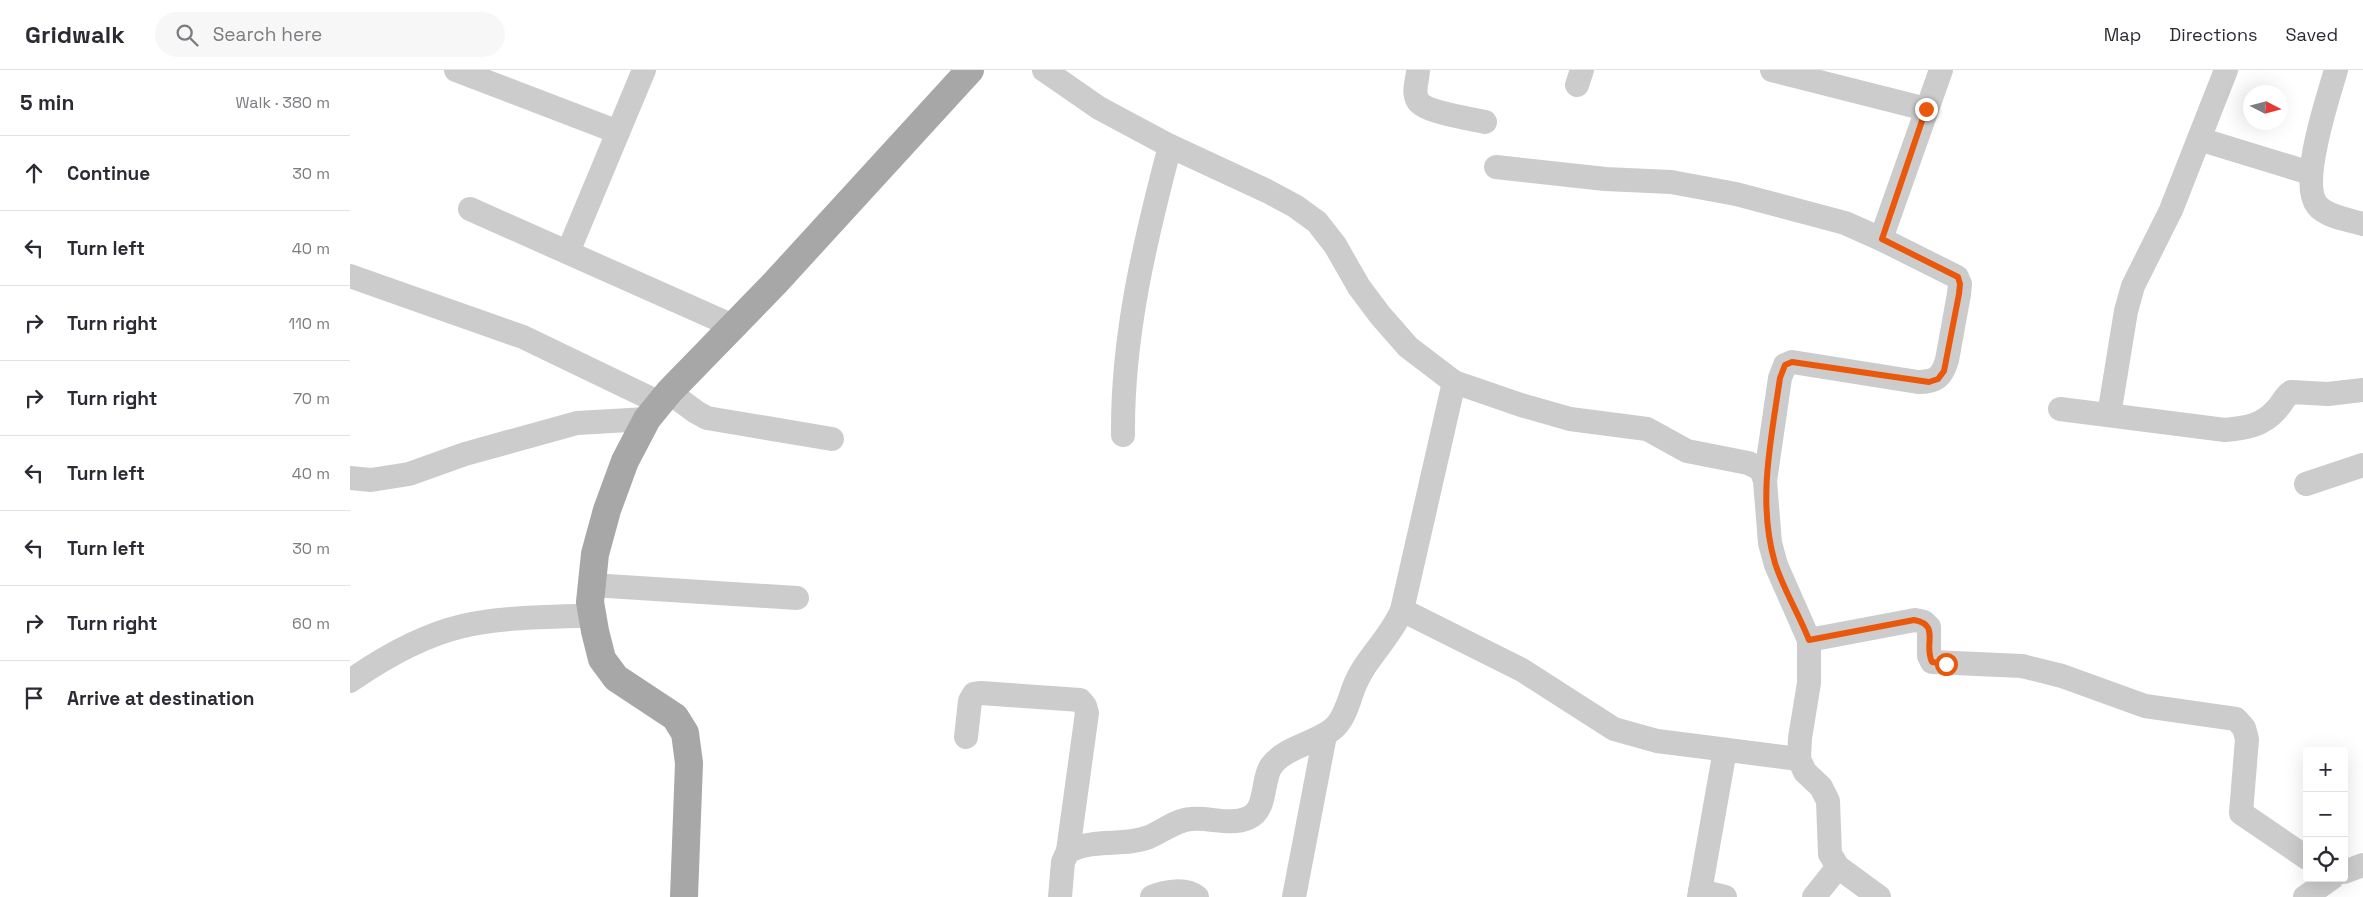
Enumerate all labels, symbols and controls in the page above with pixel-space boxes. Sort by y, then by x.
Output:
search box [155,12,505,57]
text: Gridwalk [25,19,125,50]
icon: search [173,21,201,49]
text: Search here [213,22,322,47]
text: Map [2104,23,2141,46]
text: Directions [2169,23,2258,46]
text: Saved [2286,23,2338,46]
north arrow [2243,85,2288,130]
text: 5 min [20,89,74,116]
text: Walk · 380 m [235,92,330,113]
route end [1915,98,1938,121]
icon: ahead [20,159,48,187]
text: Continue [67,161,150,186]
text: 30 m [292,163,330,184]
icon: left [20,234,48,262]
text: Turn left [67,236,145,261]
text: 40 m [292,238,330,259]
icon: right [20,309,48,337]
text: Turn right [67,311,157,336]
text: 110 m [288,313,330,334]
icon: right [20,384,48,412]
text: Turn right [67,386,157,411]
text: 70 m [293,388,330,409]
icon: left [20,459,48,487]
text: Turn left [67,461,145,486]
text: 40 m [292,463,330,484]
icon: left [20,534,48,562]
text: Turn left [67,536,145,561]
text: 30 m [292,538,330,559]
icon: right [20,609,48,637]
text: Turn right [67,611,157,636]
text: 60 m [292,613,330,634]
route start [1935,653,1958,676]
icon: arrive [20,684,48,712]
text: Arrive at destination [67,686,255,711]
map controls [2303,747,2348,882]
button: + [2303,747,2348,792]
button: − [2303,792,2348,837]
button: locate [2303,837,2348,882]

